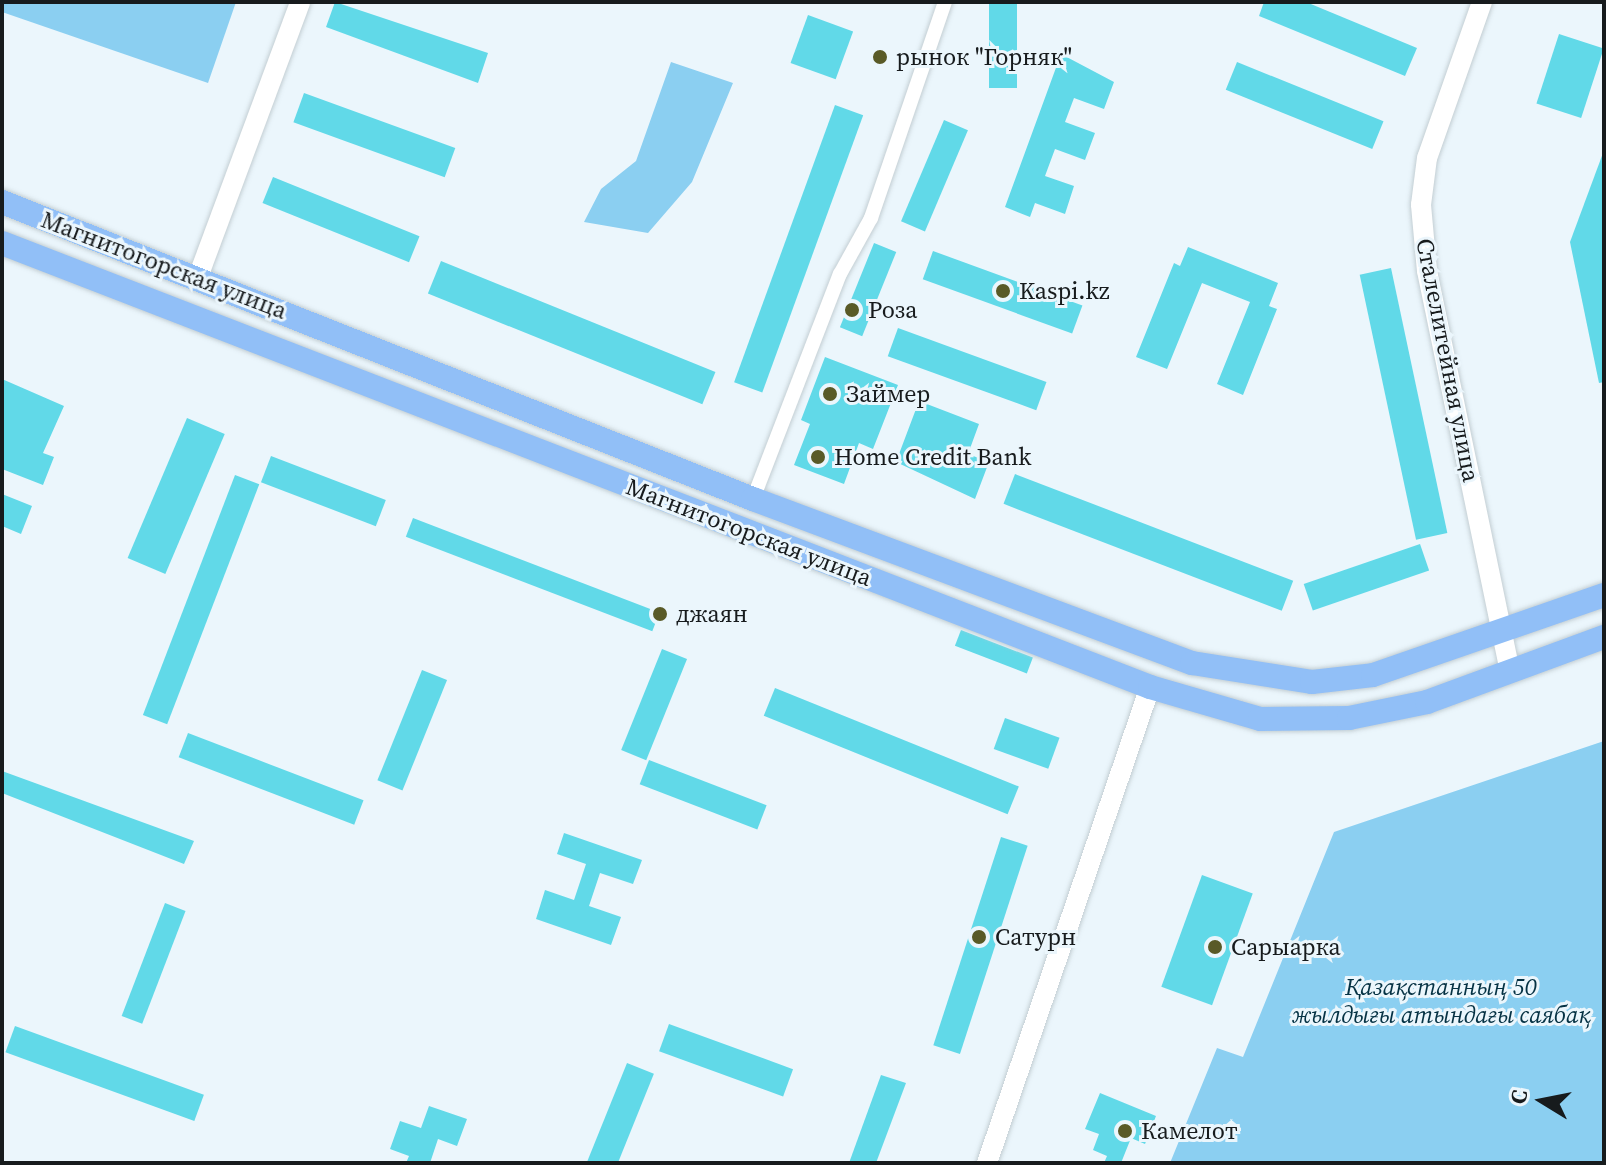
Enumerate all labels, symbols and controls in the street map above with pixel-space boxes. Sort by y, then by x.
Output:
place label: рынок "Горняк" [896,43,1072,71]
marker: рынок "Горняк" [871,48,889,66]
street label: Магнитогорская улица [37,205,291,325]
street label: Сталелитейная улица [1410,236,1486,484]
place label: Kaspi.kz [1019,277,1110,305]
marker: Kaspi.kz [994,282,1012,300]
place label: Роза [868,296,917,324]
marker: Роза [843,301,861,319]
place label: Займер [846,380,930,408]
marker: Займер [821,385,839,403]
place label: Home Credit Bank [834,443,1031,471]
marker: Home Credit Bank [809,448,827,466]
street label: Магнитогорская улица [622,472,876,592]
place label: джаян [676,600,748,628]
marker: джаян [651,605,669,623]
place label: Сатурн [995,923,1076,951]
marker: Сатурн [970,928,988,946]
place label: Сарыарка [1231,933,1341,961]
marker: Сарыарка [1206,938,1224,956]
park label: Қазақстанның 50 жылдығы атындағы саябақ [1292,973,1590,1029]
north arrow [1502,1061,1582,1141]
text: С [1502,1087,1534,1106]
place label: Камелот [1141,1117,1238,1145]
marker: Камелот [1116,1122,1134,1140]

